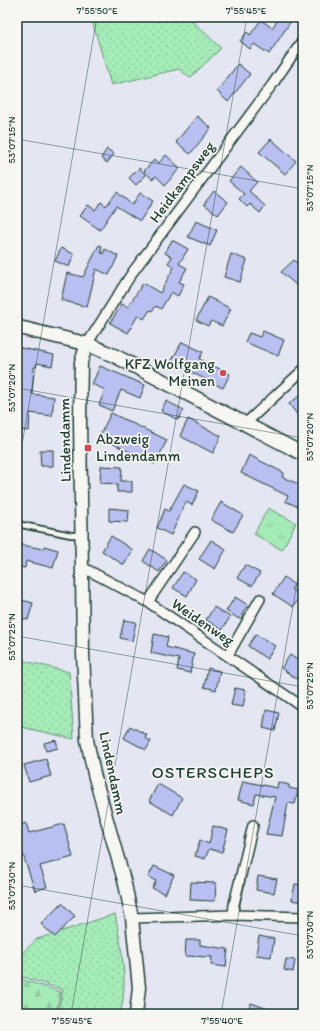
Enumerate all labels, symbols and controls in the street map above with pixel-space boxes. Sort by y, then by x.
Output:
text: 7°55'50"E [77,4,118,17]
text: 7°55'45"E [226,4,267,17]
text: 53°07'15"N [5,116,18,163]
street label: Heidkampsweg [146,137,219,226]
text: 53°07'15"N [303,164,316,211]
place label: KFZ Wolfgang Meinen [125,355,215,390]
text: 53°07'20"N [5,364,18,412]
marker: KFZ Wolfgang Meinen [218,368,228,378]
street label: Lindendamm [55,397,75,482]
text: 53°07'20"N [303,413,316,461]
place label: Abzweig Lindendamm [96,430,181,465]
marker: Abzweig Lindendamm [83,443,93,453]
street label: Weidenweg [168,594,238,650]
text: 53°07'25"N [5,613,18,661]
text: 53°07'25"N [303,662,316,710]
street label: Lindendamm [95,730,131,816]
district label: OSTERSCHEPS [152,762,274,782]
text: 53°07'30"N [5,861,18,910]
text: 53°07'30"N [303,910,316,959]
text: 7°55'45"E [52,1014,93,1027]
text: 7°55'40"E [201,1014,243,1027]

